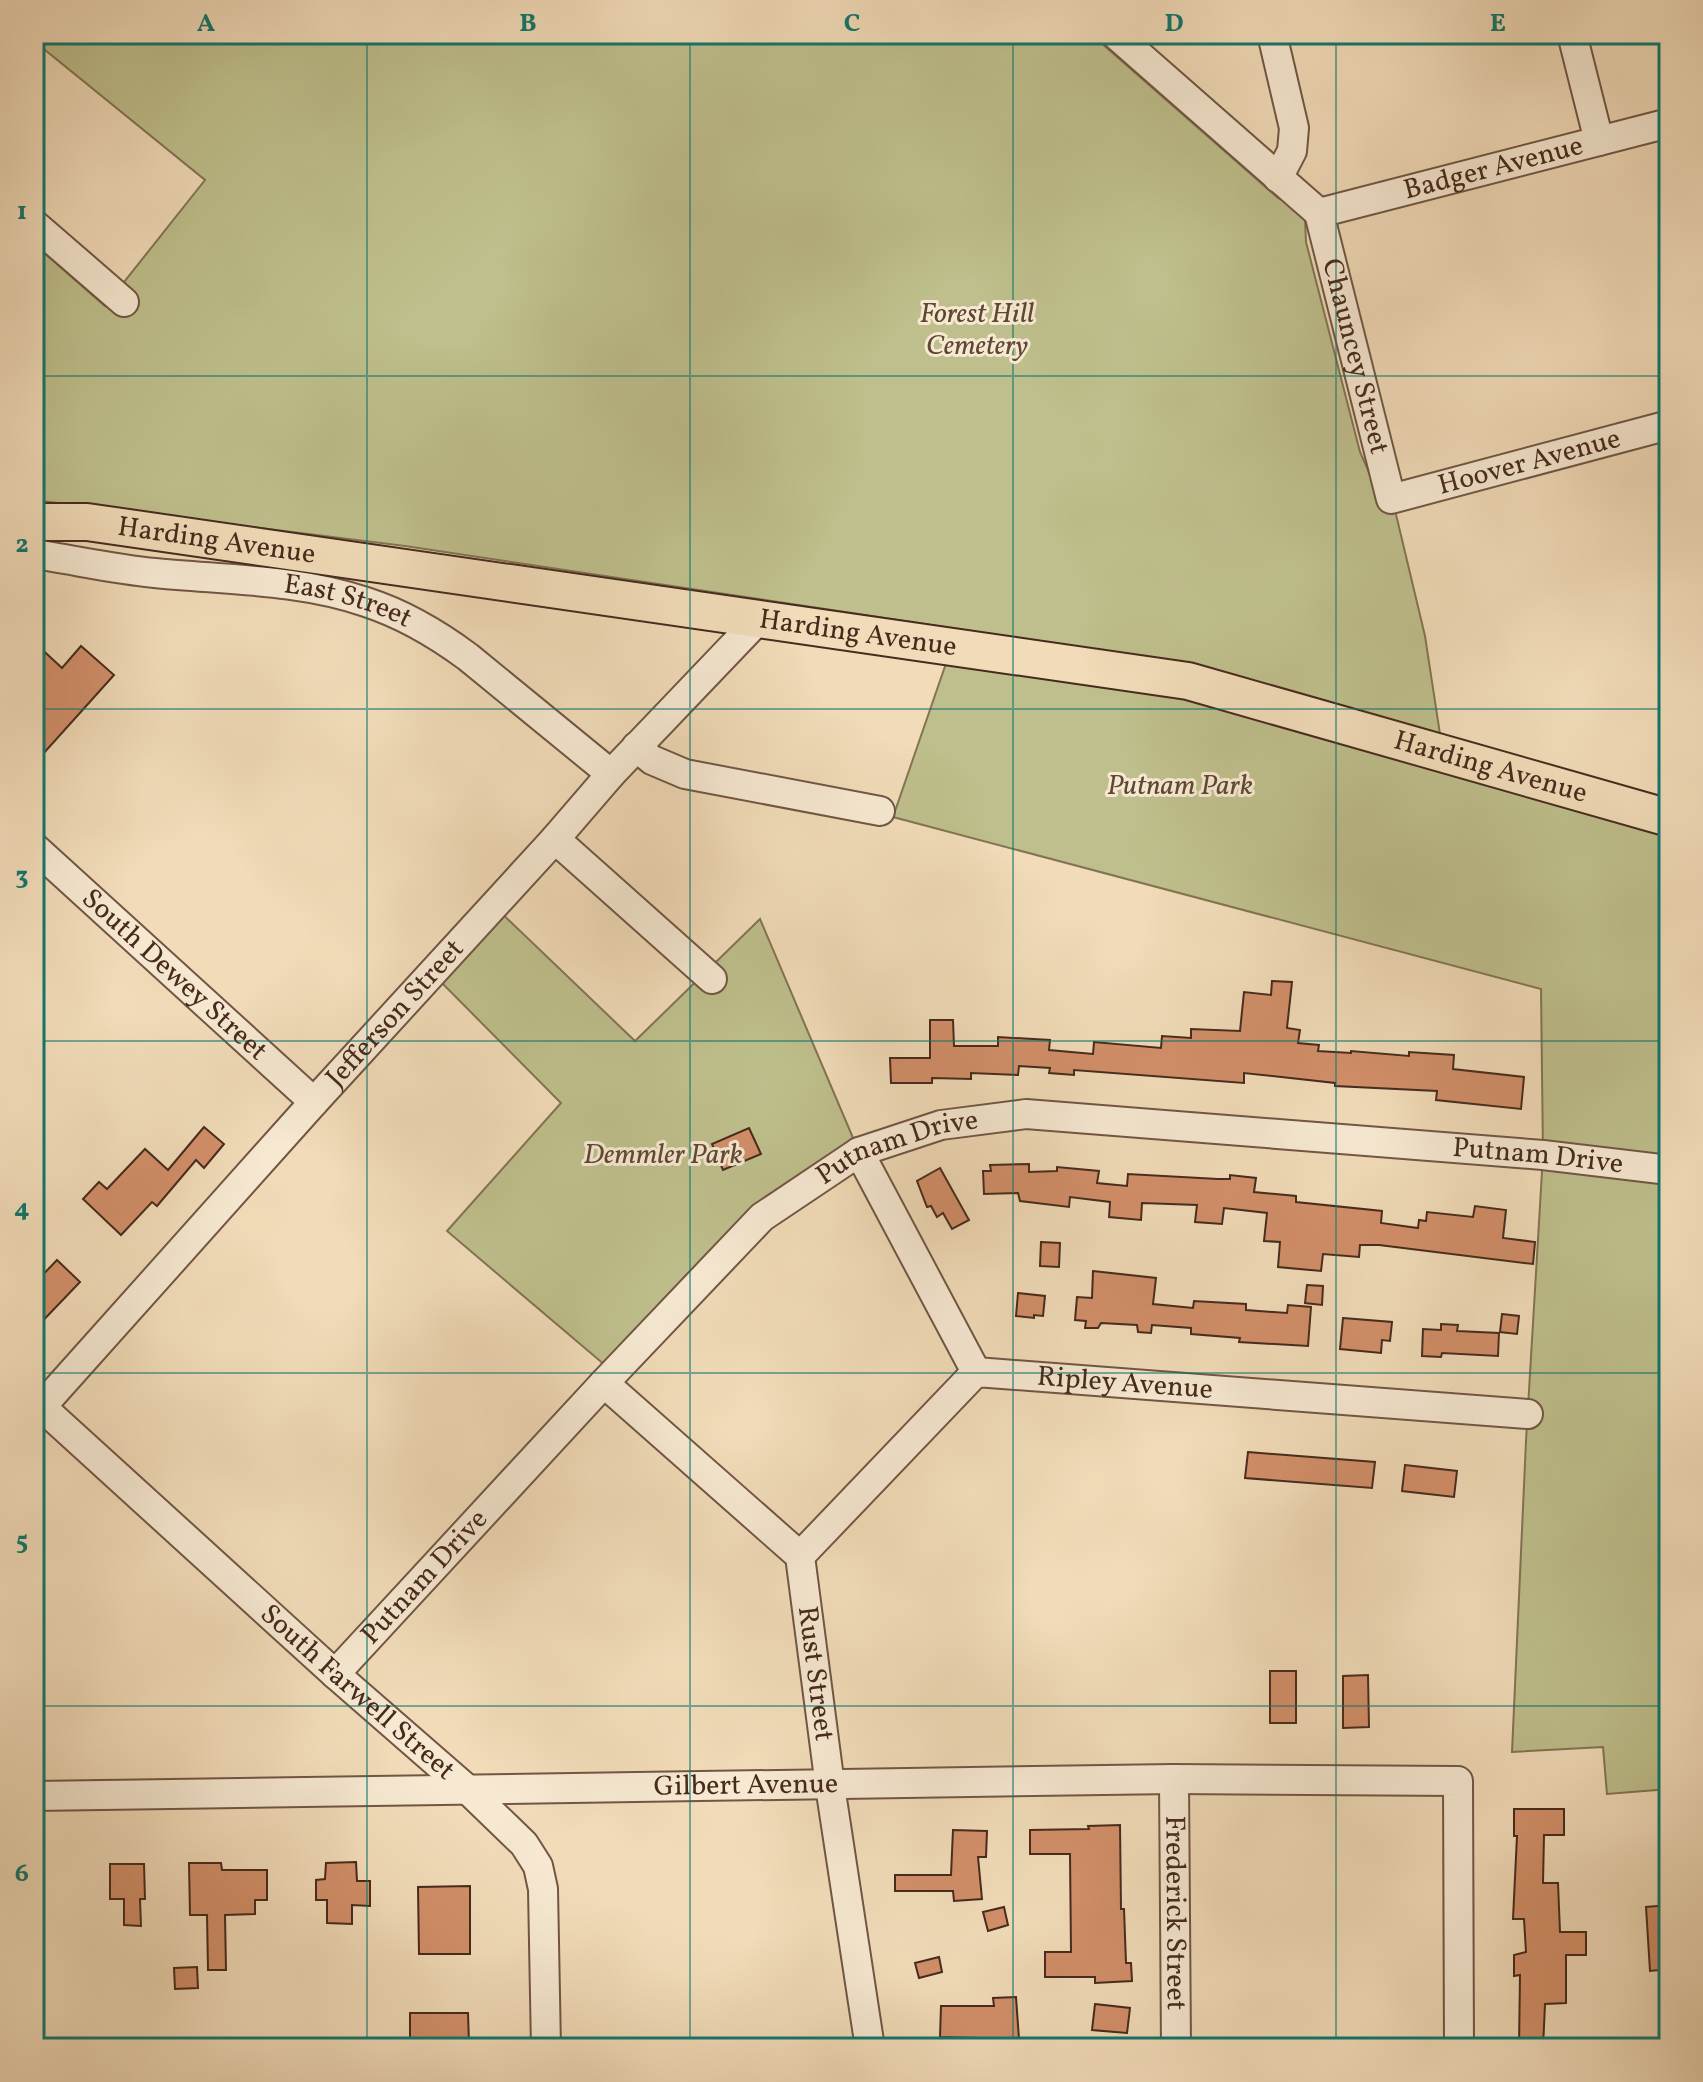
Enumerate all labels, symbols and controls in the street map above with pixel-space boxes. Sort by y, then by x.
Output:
text: A [197,6,216,42]
text: B [519,6,537,42]
text: C [844,6,860,42]
text: D [1164,6,1184,42]
text: E [1490,6,1506,42]
street label: Badger Avenue [1399,126,1587,210]
text: 1 [17,194,27,230]
street label: Chauncey Street [1312,255,1398,458]
park label: Forest Hill Cemetery [920,295,1034,366]
street label: Hoover Avenue [1434,419,1625,505]
street label: Harding Avenue [115,507,318,574]
text: 2 [15,527,29,563]
street label: East Street [281,565,419,638]
street label: Harding Avenue [757,600,959,667]
street label: Harding Avenue [1389,721,1592,813]
park label: Putnam Park [1107,767,1253,806]
text: 3 [15,859,29,895]
street label: South Dewey Street [73,880,276,1070]
street label: Jefferson Street [317,931,473,1096]
street label: Putnam Drive [808,1101,980,1195]
street label: Putnam Drive [1451,1128,1626,1184]
park label: Demmler Park [583,1136,743,1175]
text: 4 [14,1191,30,1227]
street label: Ripley Avenue [1036,1357,1214,1409]
street label: Putnam Drive [352,1501,497,1653]
text: 5 [16,1524,28,1560]
street label: South Farwell Street [251,1595,463,1789]
street label: Rust Street [787,1604,843,1743]
street label: Gilbert Avenue [653,1765,839,1806]
street label: Frederick Street [1155,1815,1195,2011]
text: 6 [15,1856,29,1892]

